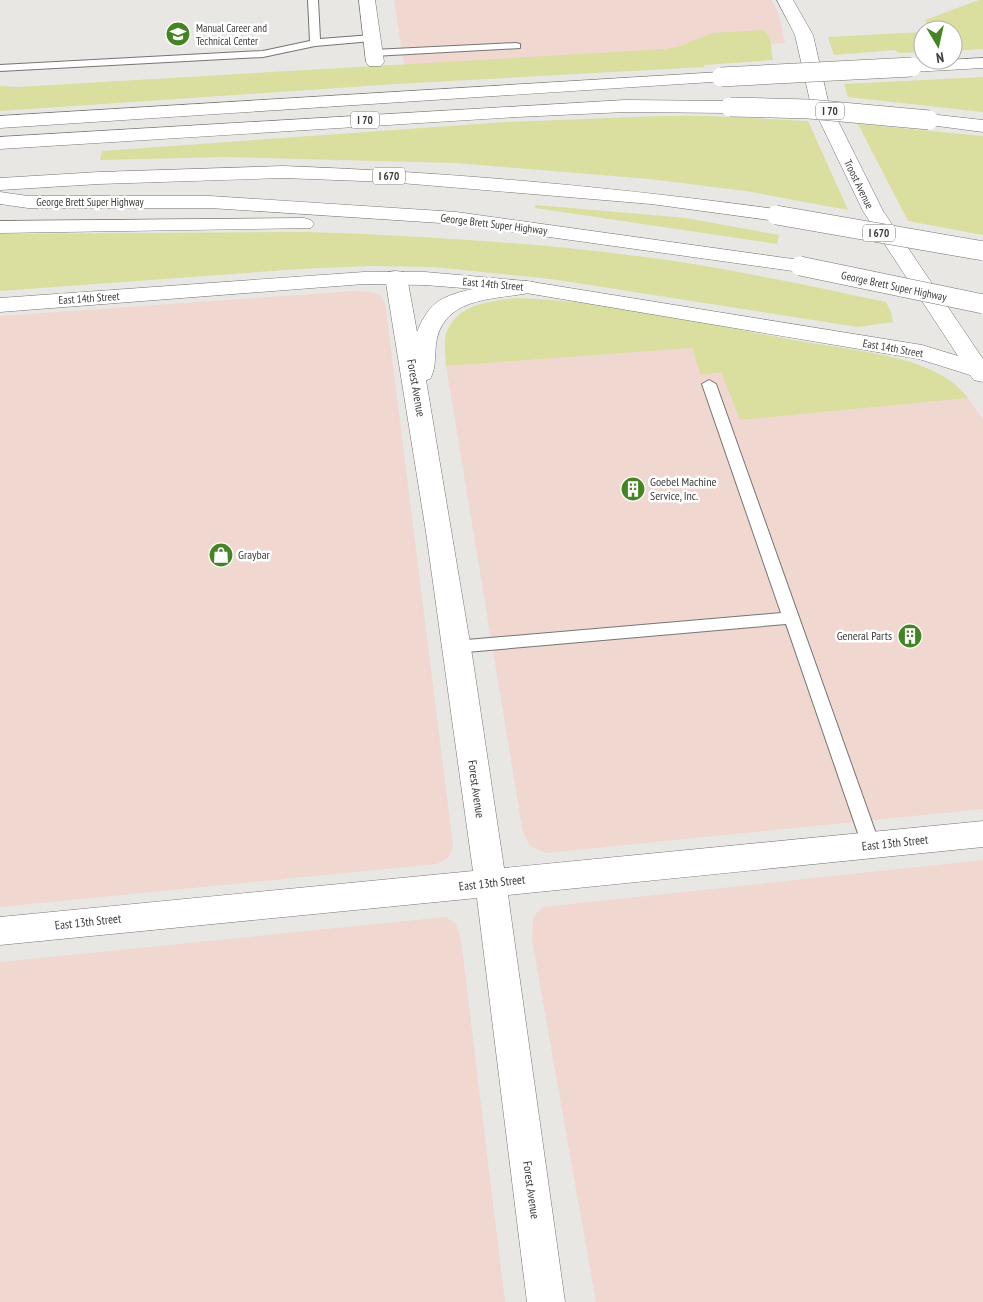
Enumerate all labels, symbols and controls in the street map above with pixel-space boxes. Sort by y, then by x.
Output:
north arrow [913,20,963,70]
school or university icon: Manual Career and Technical Center [165,21,191,47]
place label: Manual Career and Technical Center [196,21,267,48]
text: N [935,48,945,67]
road number: I 70 [816,102,844,120]
road number: I 70 [351,112,379,128]
street label: Troost Avenue [841,157,877,211]
road number: I 670 [373,168,405,185]
street label: George Brett Super Highway [36,195,145,209]
street label: George Brett Super Highway [440,211,549,238]
road number: I 670 [863,224,895,242]
street label: George Brett Super Highway [840,268,949,304]
street label: East 14th Street [462,274,524,294]
street label: East 14th Street [58,289,120,307]
street label: East 14th Street [862,336,924,360]
street label: Forest Avenue [404,358,429,418]
place label: Goebel Machine Service, Inc. [650,474,716,503]
building icon: Goebel Machine Service, Inc. [620,476,646,502]
shop icon: Graybar [208,542,234,568]
place label: Graybar [238,547,271,562]
building icon: General Parts [897,623,923,649]
place label: General Parts [837,628,892,643]
street label: Forest Avenue [465,759,488,819]
street label: East 13th Street [861,831,930,853]
street label: East 13th Street [458,871,527,893]
street label: East 13th Street [54,910,123,932]
street label: Forest Avenue [520,1160,543,1220]

